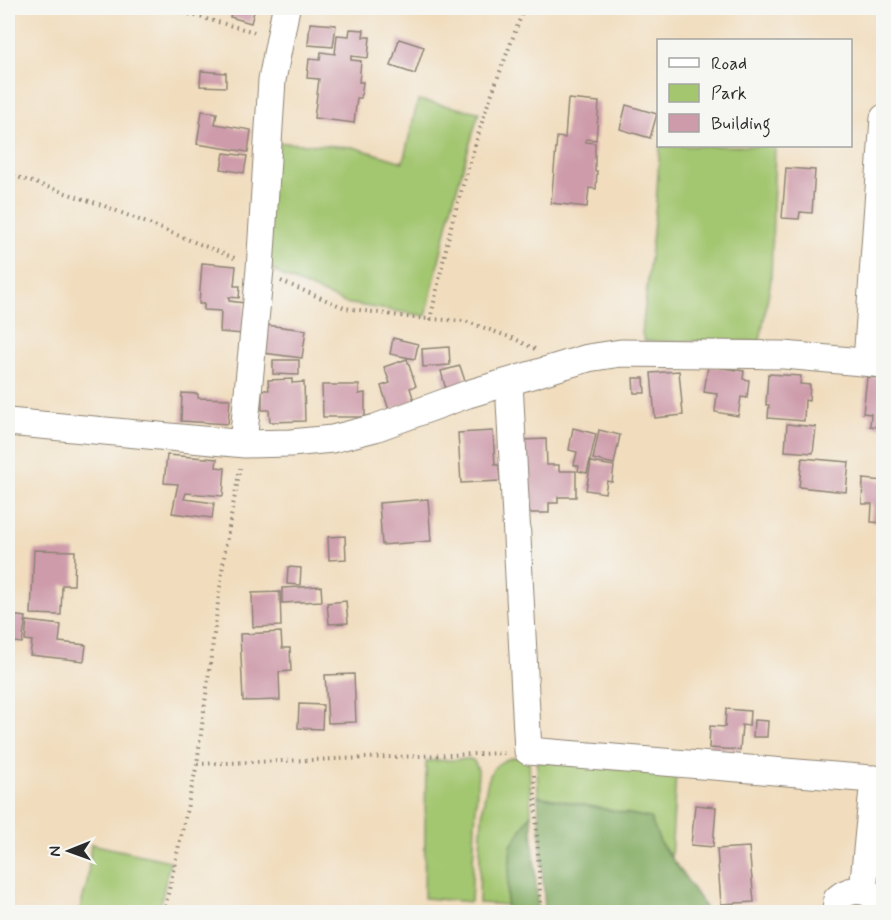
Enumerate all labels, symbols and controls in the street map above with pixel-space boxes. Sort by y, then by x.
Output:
legend [657,39,852,147]
text: Road [711,52,747,76]
text: Park [711,82,747,106]
text: Building [711,112,771,138]
north arrow [39,821,99,881]
text: N [45,846,66,857]

